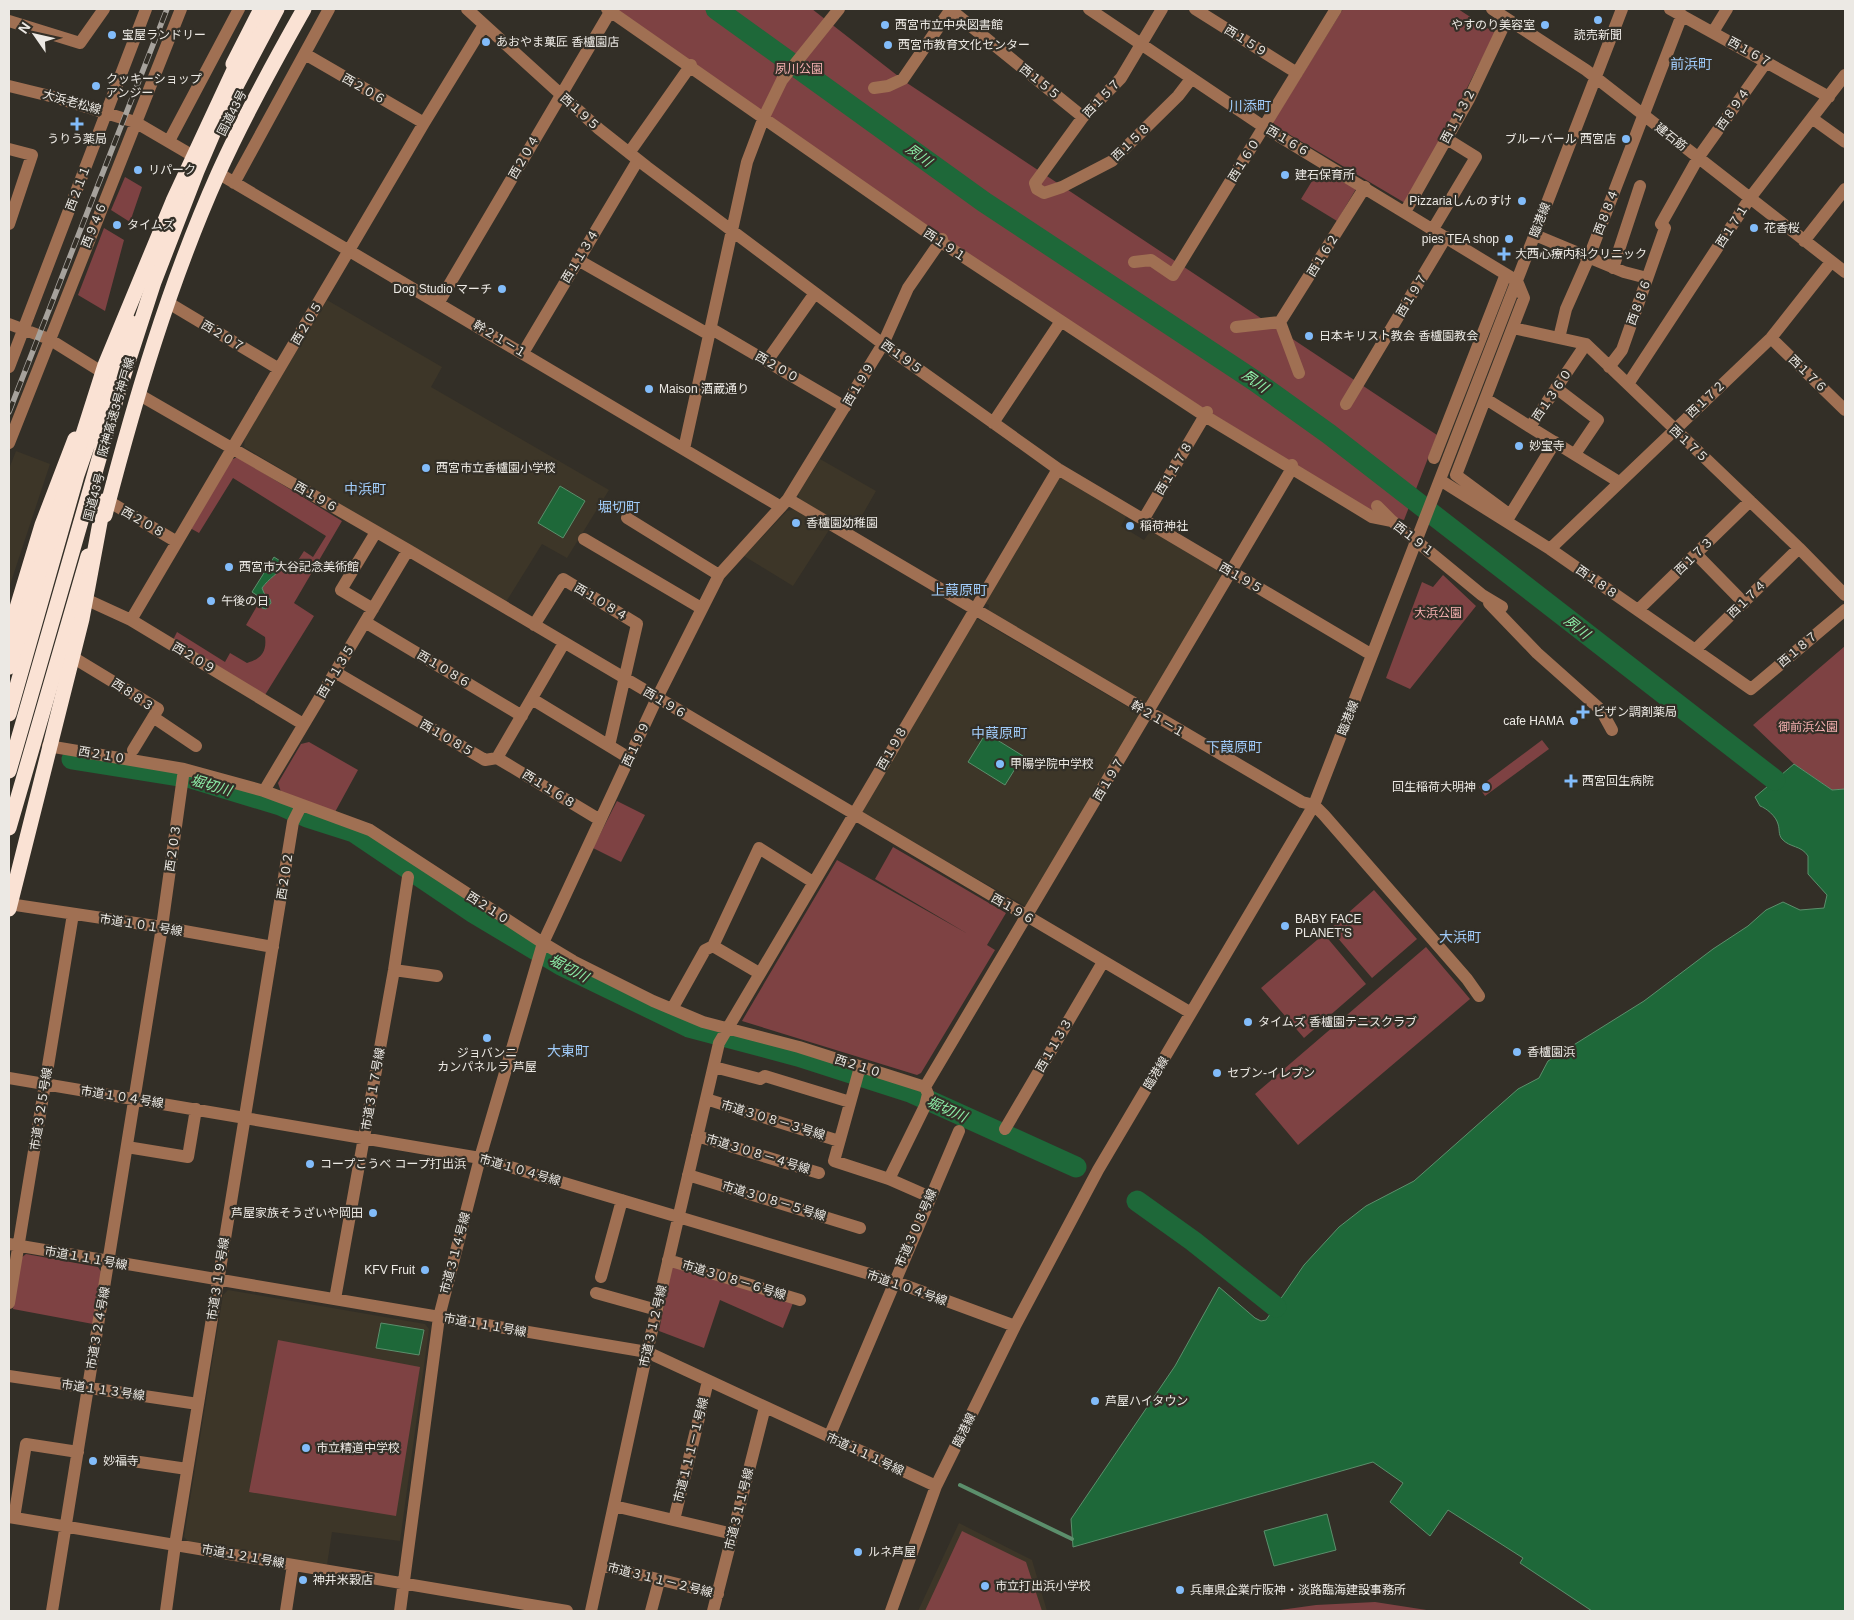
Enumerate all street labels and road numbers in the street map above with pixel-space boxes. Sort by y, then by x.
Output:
street label: 西１５９ [1222,22,1270,60]
street label: 西１６７ [1726,34,1774,70]
street label: 西１５５ [1017,61,1063,103]
street label: 西２０６ [340,71,388,107]
street label: 西１５７ [1080,76,1124,120]
street label: 西８９４ [1713,85,1753,133]
street label: 西１１３２ [1438,86,1478,146]
street label: 大浜老松線 [41,87,103,117]
street label: 国道43号 [215,88,249,138]
street label: 西１９５ [557,91,603,133]
street label: 西１５８ [1109,120,1153,164]
street label: 建石筋 [1653,120,1689,154]
street label: 西１６６ [1264,123,1312,159]
street label: 西２０４ [506,133,542,181]
street label: 西１６０ [1225,136,1263,184]
street label: 西２１１ [63,163,93,213]
street label: 西８８４ [1591,187,1621,237]
street label: 西９４６ [79,200,109,250]
street label: 臨港線 [1527,201,1553,239]
street label: 西１７１ [1713,202,1751,250]
street label: 西１９１ [921,226,969,264]
street label: 西１１３４ [559,227,601,285]
street label: 西１６２ [1304,231,1342,279]
street label: 西１９７ [1394,271,1430,319]
street label: 西８８６ [1624,277,1654,327]
street label: 西２０５ [289,299,325,347]
street label: 西２０７ [199,318,247,354]
street label: 幹２１－１ [471,318,529,360]
street label: 西１９５ [878,337,926,377]
street label: 西２００ [753,349,801,385]
street label: 西１７６ [1786,352,1830,396]
street label: 阪神高速3号神戸線 [95,356,137,458]
street label: 西１９９ [841,360,877,408]
street label: 西１３６０ [1529,366,1575,424]
street label: 西１７２ [1684,378,1728,420]
street label: 西１７５ [1667,423,1711,465]
street label: 西１１７８ [1153,439,1195,497]
street label: 国道43号 [81,471,107,523]
street label: 西１９６ [292,479,340,515]
street label: 西２０８ [119,504,167,540]
street label: 西１９１ [1391,519,1437,559]
street label: 西１７３ [1672,534,1716,578]
street label: 西１９５ [1217,560,1265,596]
street label: 西１８８ [1573,562,1621,602]
street label: 西１７４ [1725,577,1769,621]
street label: 西１０８４ [572,581,630,623]
street label: 西１８７ [1775,628,1821,670]
street label: 西２０９ [170,640,218,676]
street label: 西１１３５ [315,642,357,700]
street label: 西１０８６ [415,648,473,690]
street label: 西８８３ [109,676,157,714]
street label: 西１９６ [641,685,689,721]
street label: 幹２１－１ [1129,698,1187,740]
street label: 臨港線 [1335,699,1361,737]
street label: 西１０８５ [418,717,476,759]
street label: 西１９９ [620,719,652,769]
street label: 西１９８ [874,724,910,772]
street label: 西２１０ [77,744,127,766]
street label: 西１９７ [1091,755,1127,803]
street label: 西１１６８ [520,767,578,811]
street label: 西２０３ [163,823,183,873]
street label: 西２０２ [274,851,296,901]
street label: 西２１０ [464,889,512,927]
street label: 西１９６ [989,891,1037,927]
street label: 市道１０１号線 [98,912,184,938]
street label: 西１１３３ [1033,1016,1075,1074]
street label: 市道３１７号線 [359,1046,387,1132]
street label: 西２１０ [833,1052,883,1080]
street label: 臨港線 [1141,1054,1171,1092]
street label: 市道３２５号線 [28,1066,54,1152]
street label: 市道１０４号線 [79,1084,165,1110]
street label: 市道３０８－３号線 [719,1098,827,1142]
street label: 市道３０８－４号線 [704,1132,812,1176]
street label: 市道１０４号線 [478,1152,562,1188]
street label: 市道３０８－５号線 [720,1179,828,1223]
street label: 市道３０８号線 [893,1187,939,1269]
street label: 市道３１４号線 [437,1211,473,1295]
street label: 市道３１９号線 [205,1236,231,1322]
street label: 市道１１１号線 [43,1244,129,1272]
street label: 市道３０８－６号線 [680,1258,788,1302]
street label: 市道１０４号線 [865,1268,949,1308]
street label: 市道３１２号線 [637,1283,669,1369]
street label: 市道３２４号線 [84,1285,112,1371]
street label: 市道１１１号線 [442,1311,528,1339]
street label: 市道１１３号線 [60,1377,146,1403]
street label: 市道１１１－１号線 [671,1396,711,1504]
street label: 臨港線 [950,1411,978,1449]
street label: 市道１１１号線 [824,1430,906,1478]
street label: 市道３１１号線 [722,1467,756,1551]
street label: 市道１２１号線 [200,1542,286,1570]
street label: 市道３１１－２号線 [606,1560,714,1600]

